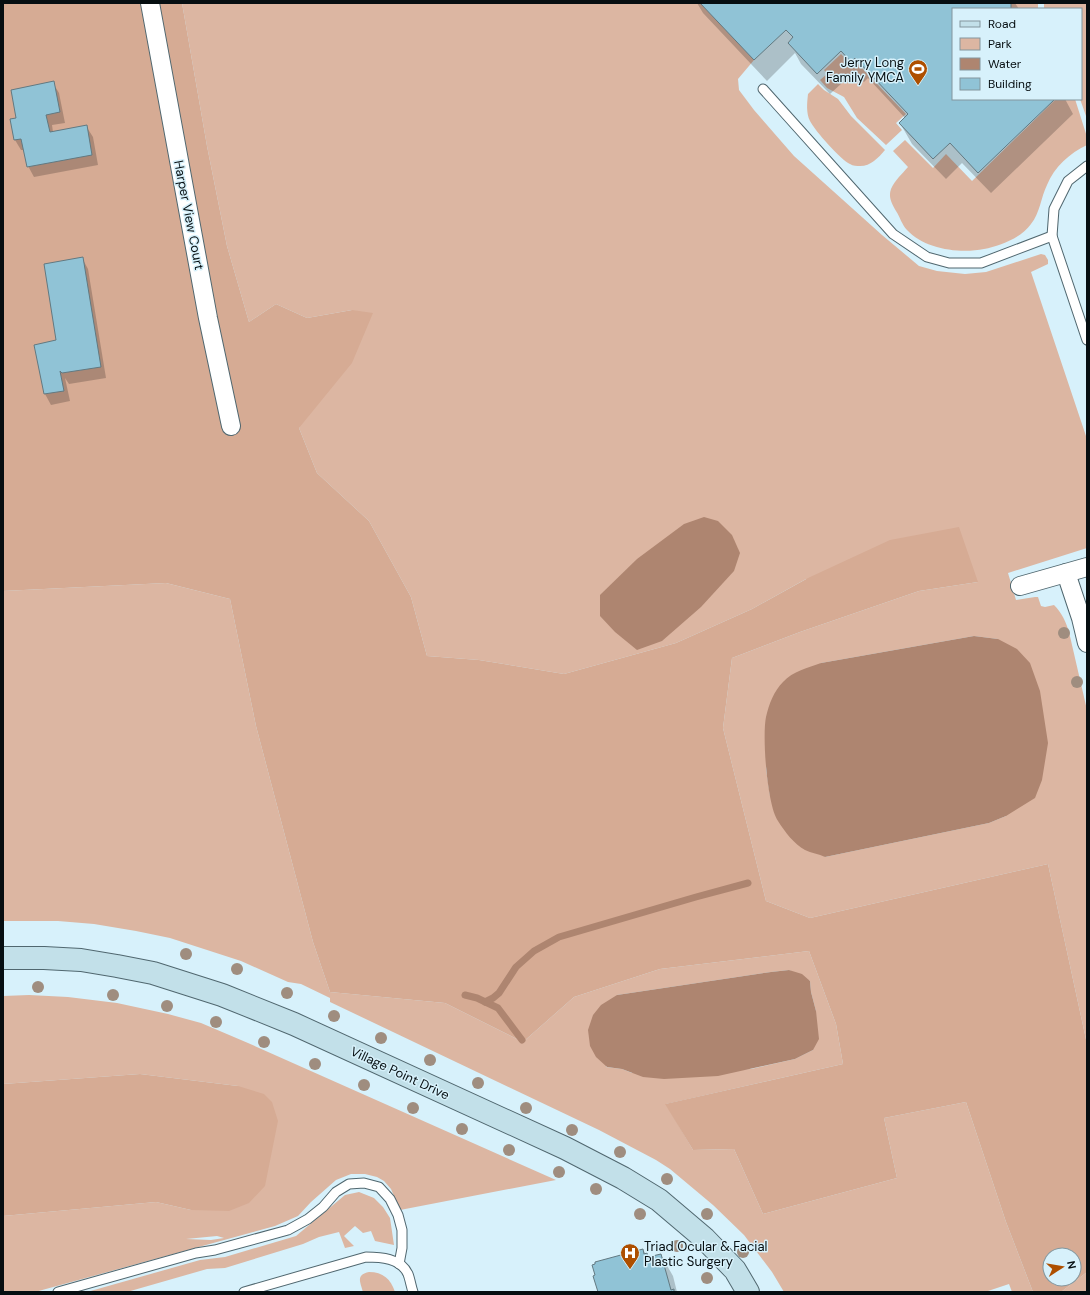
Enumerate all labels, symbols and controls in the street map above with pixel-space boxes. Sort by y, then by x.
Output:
legend [952,8,1082,100]
text: Road [988,16,1016,32]
text: Park [988,36,1012,52]
place label: Jerry Long Family YMCA [826,54,904,86]
text: Water [988,56,1022,72]
sports icon: Jerry Long Family YMCA [907,58,929,86]
text: Building [988,76,1032,92]
street label: Harper View Court [170,159,208,271]
street label: Village Point Drive [348,1043,452,1103]
place label: Triad Ocular & Facial Plastic Surgery [644,1238,767,1270]
hospital icon: Triad Ocular & Facial Plastic Surgery [619,1242,641,1270]
north arrow [1042,1247,1082,1287]
text: N [1064,1260,1079,1270]

